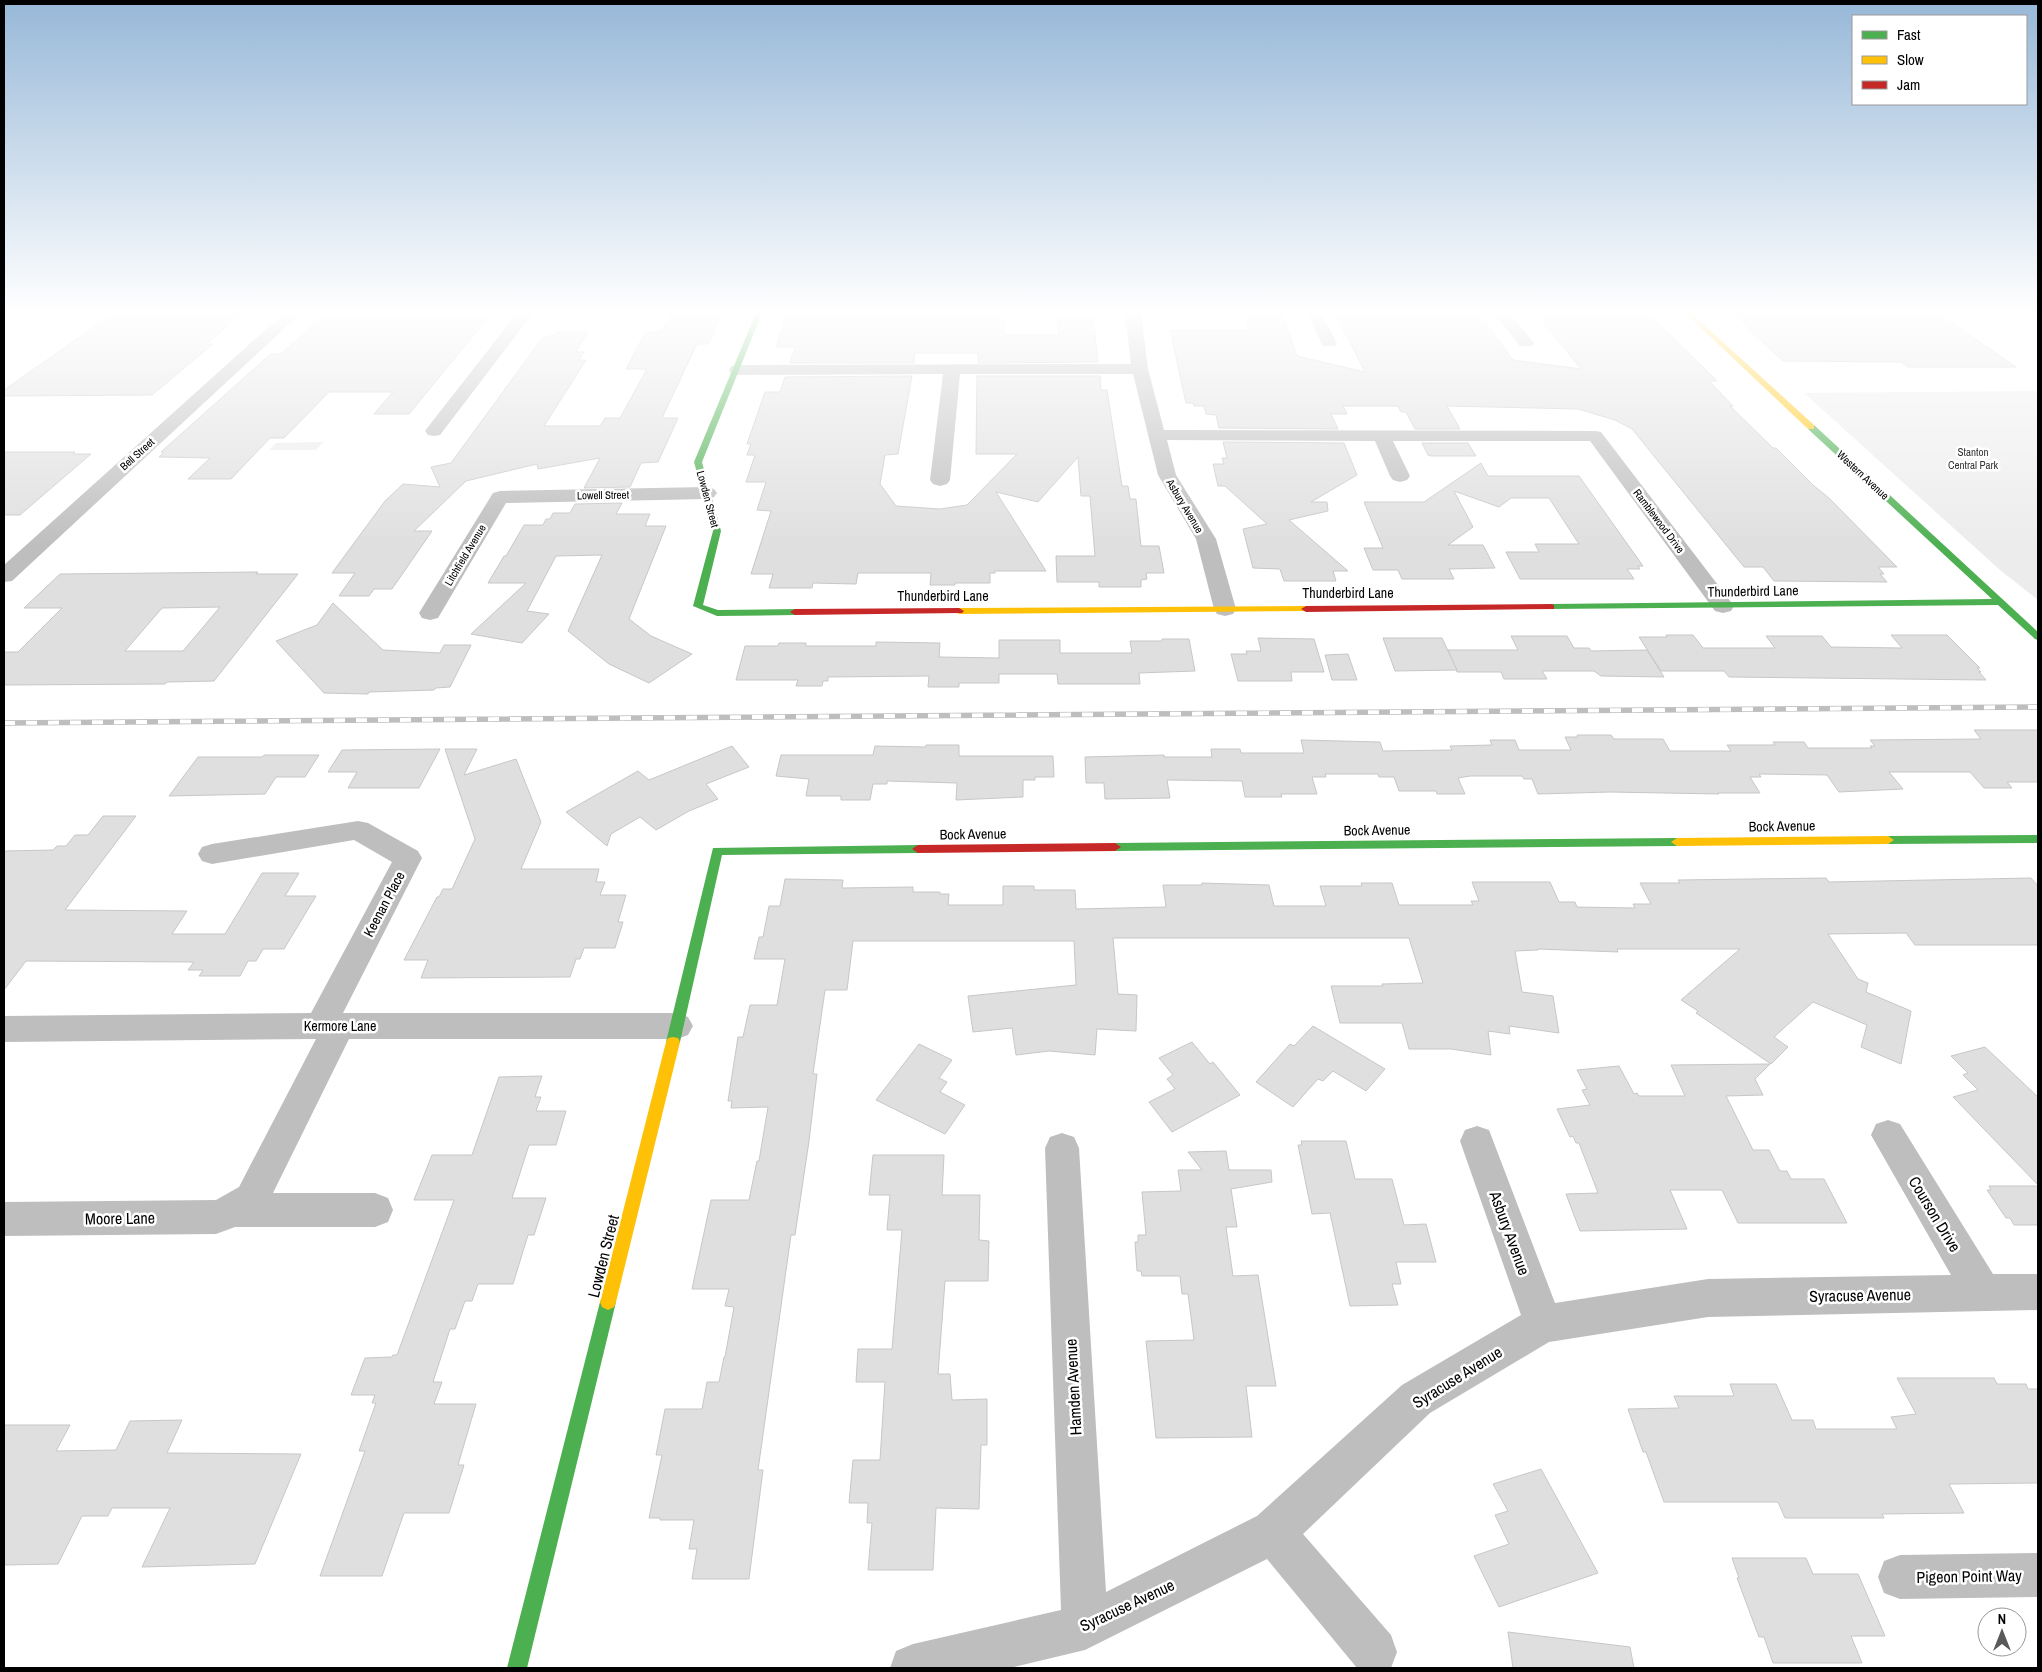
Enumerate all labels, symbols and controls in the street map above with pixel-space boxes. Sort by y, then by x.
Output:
legend [1852,15,2027,105]
text: Fast [1897,24,1921,45]
text: Slow [1897,49,1924,70]
text: Jam [1897,74,1920,95]
street label: Bell Street [117,435,158,473]
park label: Stanton Central Park [1948,445,1999,472]
street label: Western Avenue [1834,447,1892,503]
street label: Lowden Street [694,469,722,529]
street label: Asbury Avenue [1163,476,1207,536]
street label: Ramblewood Drive [1630,486,1688,556]
street label: Lowell Street [577,488,630,502]
street label: Litchfield Avenue [441,522,489,588]
street label: Thunderbird Lane [1707,581,1799,601]
street label: Thunderbird Lane [1302,584,1394,602]
street label: Thunderbird Lane [897,587,989,605]
street label: Bock Avenue [1748,816,1816,836]
street label: Bock Avenue [1343,820,1411,840]
street label: Bock Avenue [939,824,1007,844]
street label: Keenan Place [359,868,409,940]
street label: Kermore Lane [304,1017,376,1035]
street label: Courson Drive [1904,1172,1966,1256]
street label: Asbury Avenue [1484,1187,1535,1278]
street label: Moore Lane [85,1206,155,1230]
street label: Lowden Street [582,1212,624,1300]
street label: Syracuse Avenue [1809,1283,1911,1307]
street label: Hamden Avenue [1059,1338,1087,1436]
street label: Syracuse Avenue [1408,1341,1506,1413]
street label: Pigeon Point Way [1916,1564,2022,1588]
street label: Syracuse Avenue [1076,1574,1178,1636]
north arrow [1977,1607,2027,1657]
text: N [1998,1610,2006,1628]

